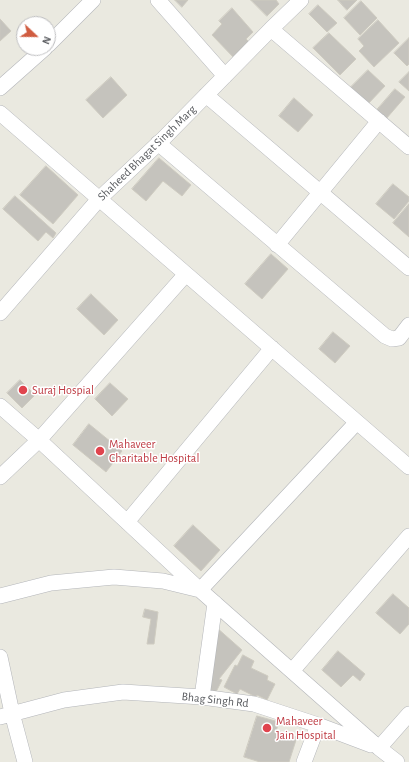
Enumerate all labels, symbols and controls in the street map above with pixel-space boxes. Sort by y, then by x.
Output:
north arrow [16,16,56,56]
text: N [40,35,53,46]
street label: Shaheed Bhagat Singh Marg [95,102,199,204]
place label: Suraj Hospial [32,383,94,397]
marker: Suraj Hospial [17,384,29,396]
place label: Mahaveer Charitable Hospital [109,437,199,465]
marker: Mahaveer Charitable Hospital [94,445,106,457]
street label: Bhag Singh Rd [181,689,249,711]
place label: Mahaveer Jain Hospital [276,714,336,742]
marker: Mahaveer Jain Hospital [261,722,273,734]

